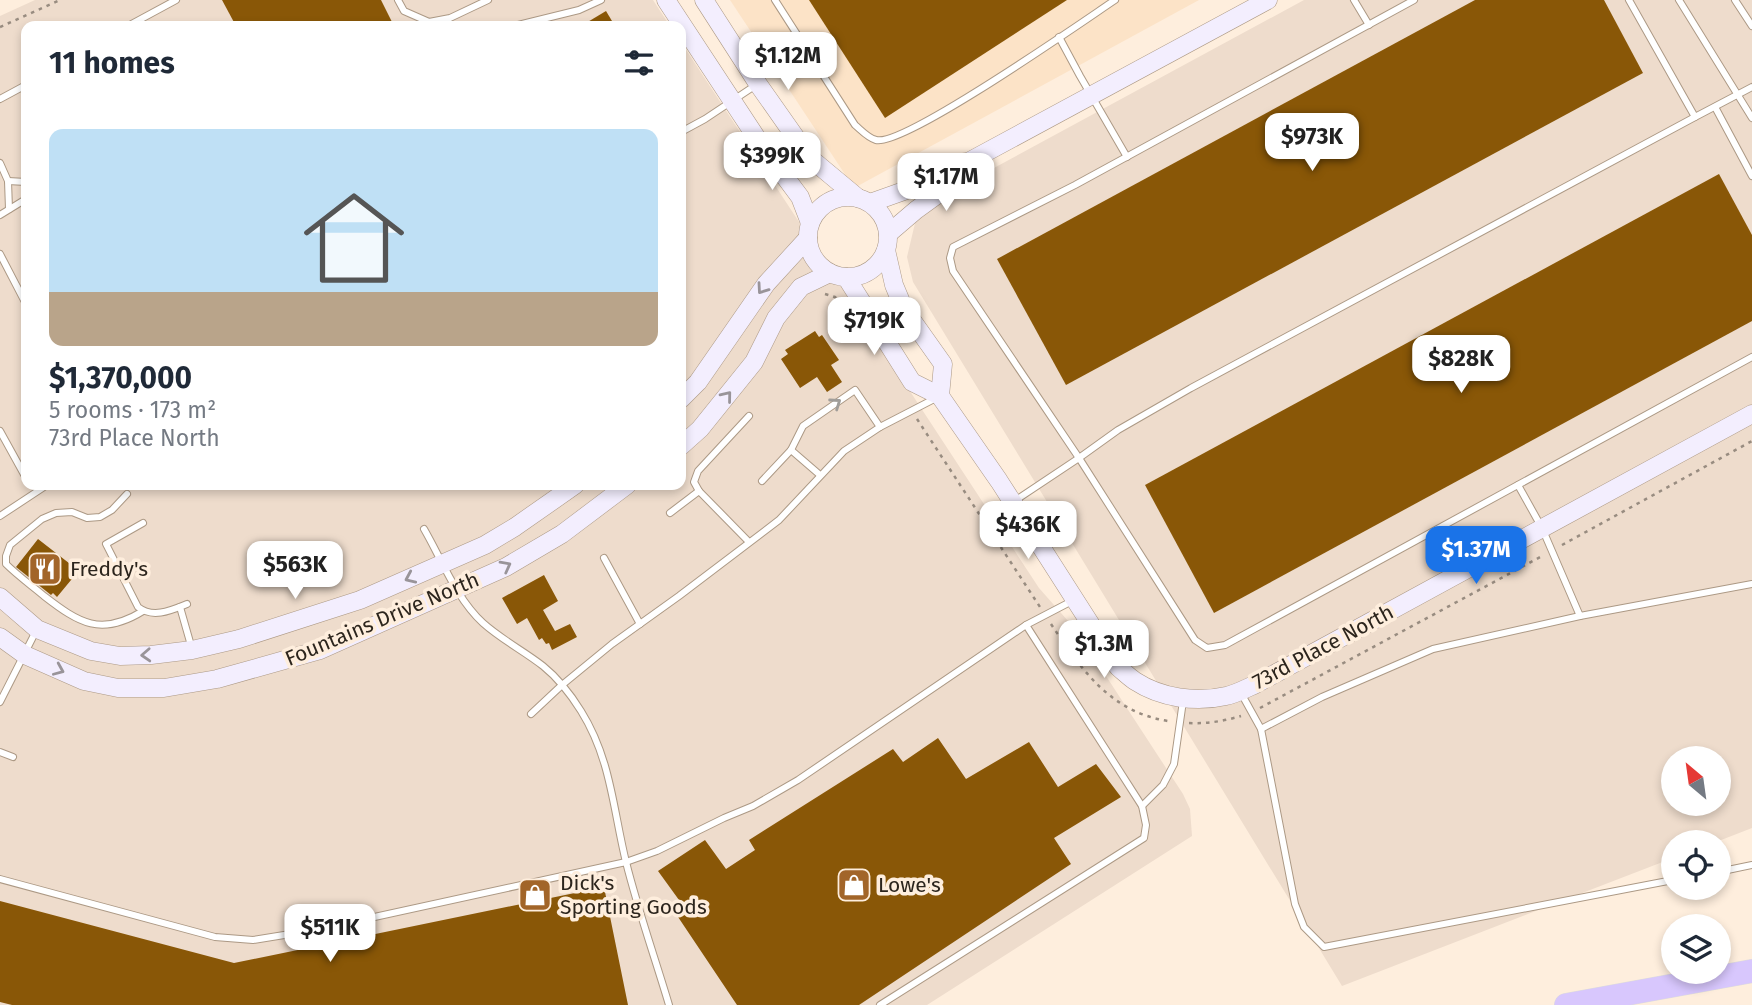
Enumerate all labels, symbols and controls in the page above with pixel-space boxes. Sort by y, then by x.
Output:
pin: $1.12M [731,32,845,92]
text: $1.12M [755,41,821,69]
icon: filters [620,44,658,82]
text: 11 homes [49,45,175,81]
pin: $973K [1263,114,1361,173]
text: $973K [1281,122,1343,150]
pin: $399K [723,132,821,192]
text: $399K [740,141,804,169]
pin: $1.17M [889,154,1003,213]
text: $1.17M [913,162,979,190]
icon: home [291,175,417,301]
one-way arrow [758,281,770,294]
pin: $719K [825,298,923,357]
text: $719K [844,306,904,334]
pin: $828K [1412,336,1510,395]
text: $828K [1428,344,1494,372]
text: $1,370,000 [49,360,192,396]
one-way arrow [719,391,731,404]
text: 5 rooms · 173 m² [49,396,216,424]
one-way arrow [828,399,841,411]
text: 73rd Place North [49,424,220,452]
pin: $436K [979,502,1077,561]
text: $436K [996,510,1060,538]
pin: $1.37M [1419,526,1533,586]
text: $1.37M [1441,535,1511,563]
pin: $563K [246,542,344,601]
restaurant icon: Freddy's [26,550,64,588]
text: $563K [263,550,327,578]
place label: Freddy's [70,556,148,582]
one-way arrow [499,561,511,575]
street label: Fountains Drive North [281,566,483,672]
one-way arrow [405,570,417,584]
street label: 73rd Place North [1248,599,1398,695]
pin: $1.3M [1055,620,1153,680]
text: $1.3M [1075,629,1133,657]
one-way arrow [140,647,151,662]
one-way arrow [52,662,64,676]
north arrow [1661,746,1731,816]
map controls [1661,746,1731,984]
button: locate [1661,830,1731,900]
shop icon: Lowe's [835,866,873,904]
place label: Dick's Sporting Goods [560,870,707,920]
place label: Lowe's [878,872,941,898]
shop icon: Dick's Sporting Goods [516,876,554,914]
pin: $511K [281,904,379,964]
text: $511K [300,913,360,941]
button: layers [1661,914,1731,984]

